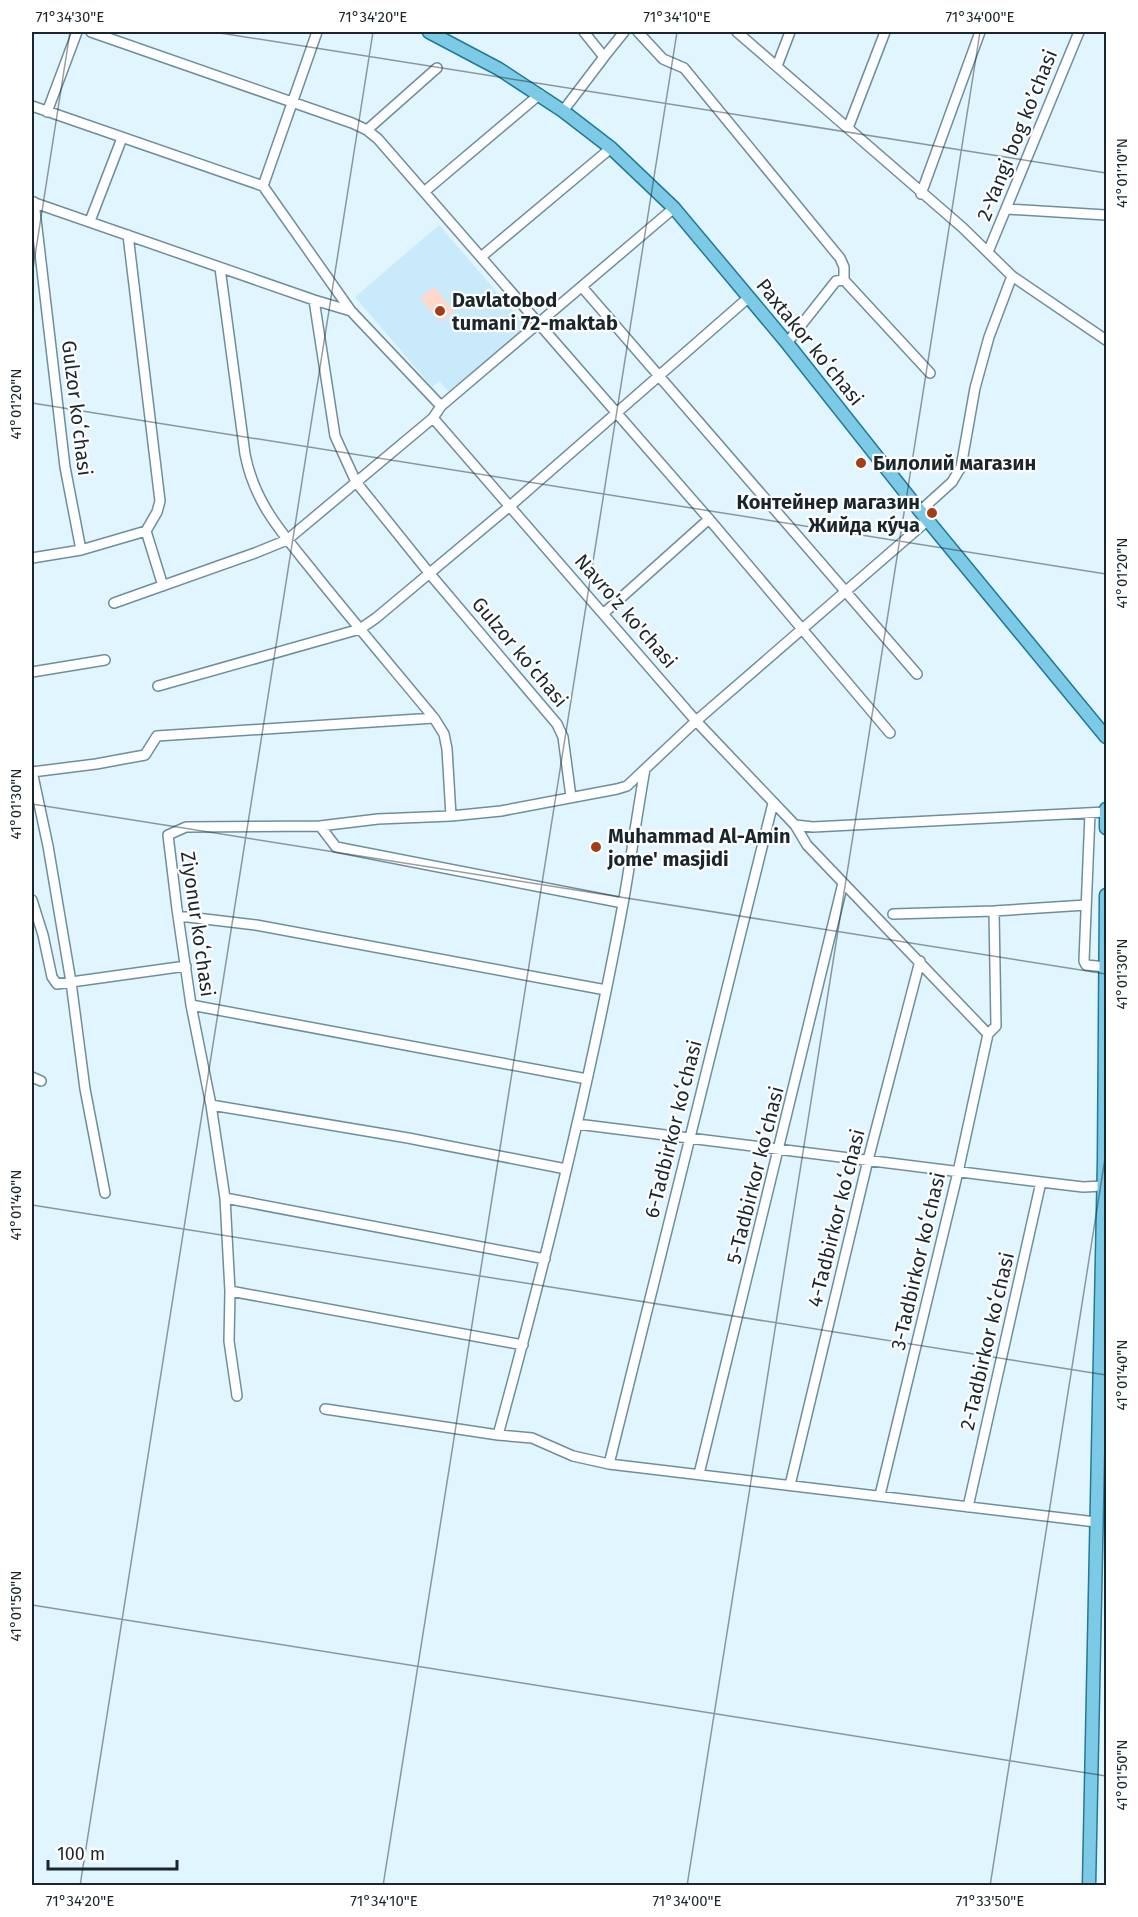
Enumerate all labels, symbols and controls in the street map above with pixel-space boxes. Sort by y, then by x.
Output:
text: 71°34'30"E [36,8,104,26]
text: 71°34'20"E [339,8,407,26]
text: 71°34'10"E [643,8,711,26]
text: 71°34'00"E [945,8,1015,26]
street label: 2-Yangi bog koʼchasi [972,46,1062,224]
text: 41°01'10"N [1113,138,1131,208]
street label: Paxtakor koʻchasi [751,274,869,410]
place label: Davlatobod tumani 72-maktab [452,288,618,335]
marker: Davlatobod tumani 72-maktab [433,304,447,318]
street label: Gulzor koʻchasi [57,339,97,477]
text: 41°01'20"N [7,368,25,440]
place label: Билолий магазин [873,451,1036,475]
marker: Билолий магазин [854,456,868,470]
place label: Контейнер магазин Жийда ку́ча [737,490,920,537]
marker: Контейнер магазин Жийда ку́ча [925,506,939,520]
text: 41°01'20"N [1113,537,1131,609]
street label: Navro'z ko'chasi [570,549,682,673]
street label: Gulzor koʻchasi [467,592,573,712]
text: 41°01'30"N [7,768,25,840]
place label: Muhammad Al-Amin jome' masjidi [607,824,791,871]
marker: Muhammad Al-Amin jome' masjidi [589,840,603,854]
street label: Ziyonur koʻchasi [176,850,220,998]
text: 41°01'30"N [1113,938,1131,1010]
street label: 6-Tadbirkor koʻchasi [639,1037,707,1221]
street label: 5-Tadbirkor koʻchasi [721,1084,789,1266]
street label: 4-Tadbirkor koʻchasi [802,1126,870,1310]
text: 41°01'40"N [7,1169,25,1241]
street label: 3-Tadbirkor koʻchasi [886,1170,950,1352]
street label: 2-Tadbirkor koʻchasi [955,1250,1019,1432]
text: 41°01'40"N [1113,1339,1131,1411]
text: 41°01'50"N [7,1570,25,1642]
text: 41°01'50"N [1113,1739,1131,1811]
scale bar [48,1833,177,1871]
text: 100 m [57,1843,105,1865]
text: 71°34'20"E [46,1892,114,1910]
text: 71°34'10"E [350,1892,418,1910]
text: 71°34'00"E [652,1892,722,1910]
text: 71°33'50"E [956,1892,1024,1910]

